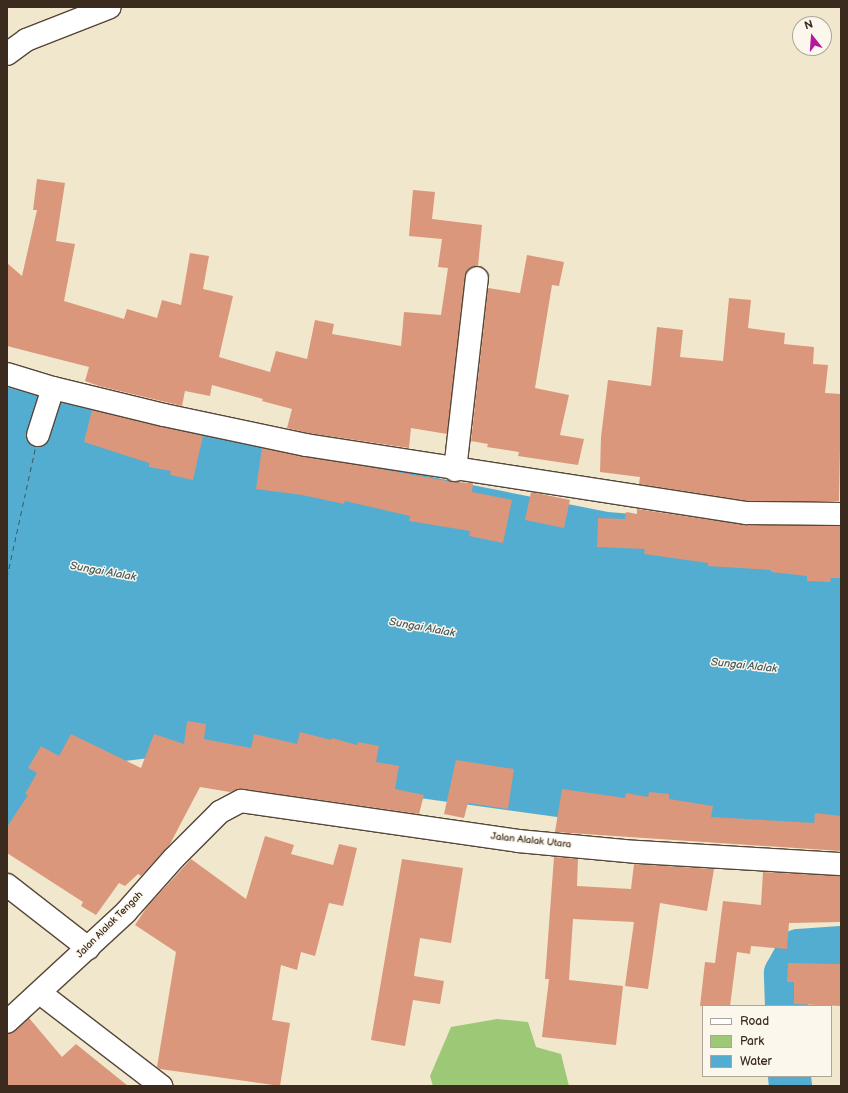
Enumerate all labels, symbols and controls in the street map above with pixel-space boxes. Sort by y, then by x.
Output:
north arrow [792,16,832,56]
text: N [803,18,814,32]
water label: Sungai Alalak [69,560,137,584]
water label: Sungai Alalak [388,616,456,640]
water label: Sungai Alalak [710,656,778,676]
street label: Jalan Alalak Utara [490,831,572,851]
street label: Jalan Alalak Tengah [74,889,146,961]
legend [702,1005,832,1077]
text: Road [740,1014,769,1029]
text: Park [740,1034,764,1049]
text: Water [740,1054,772,1069]

